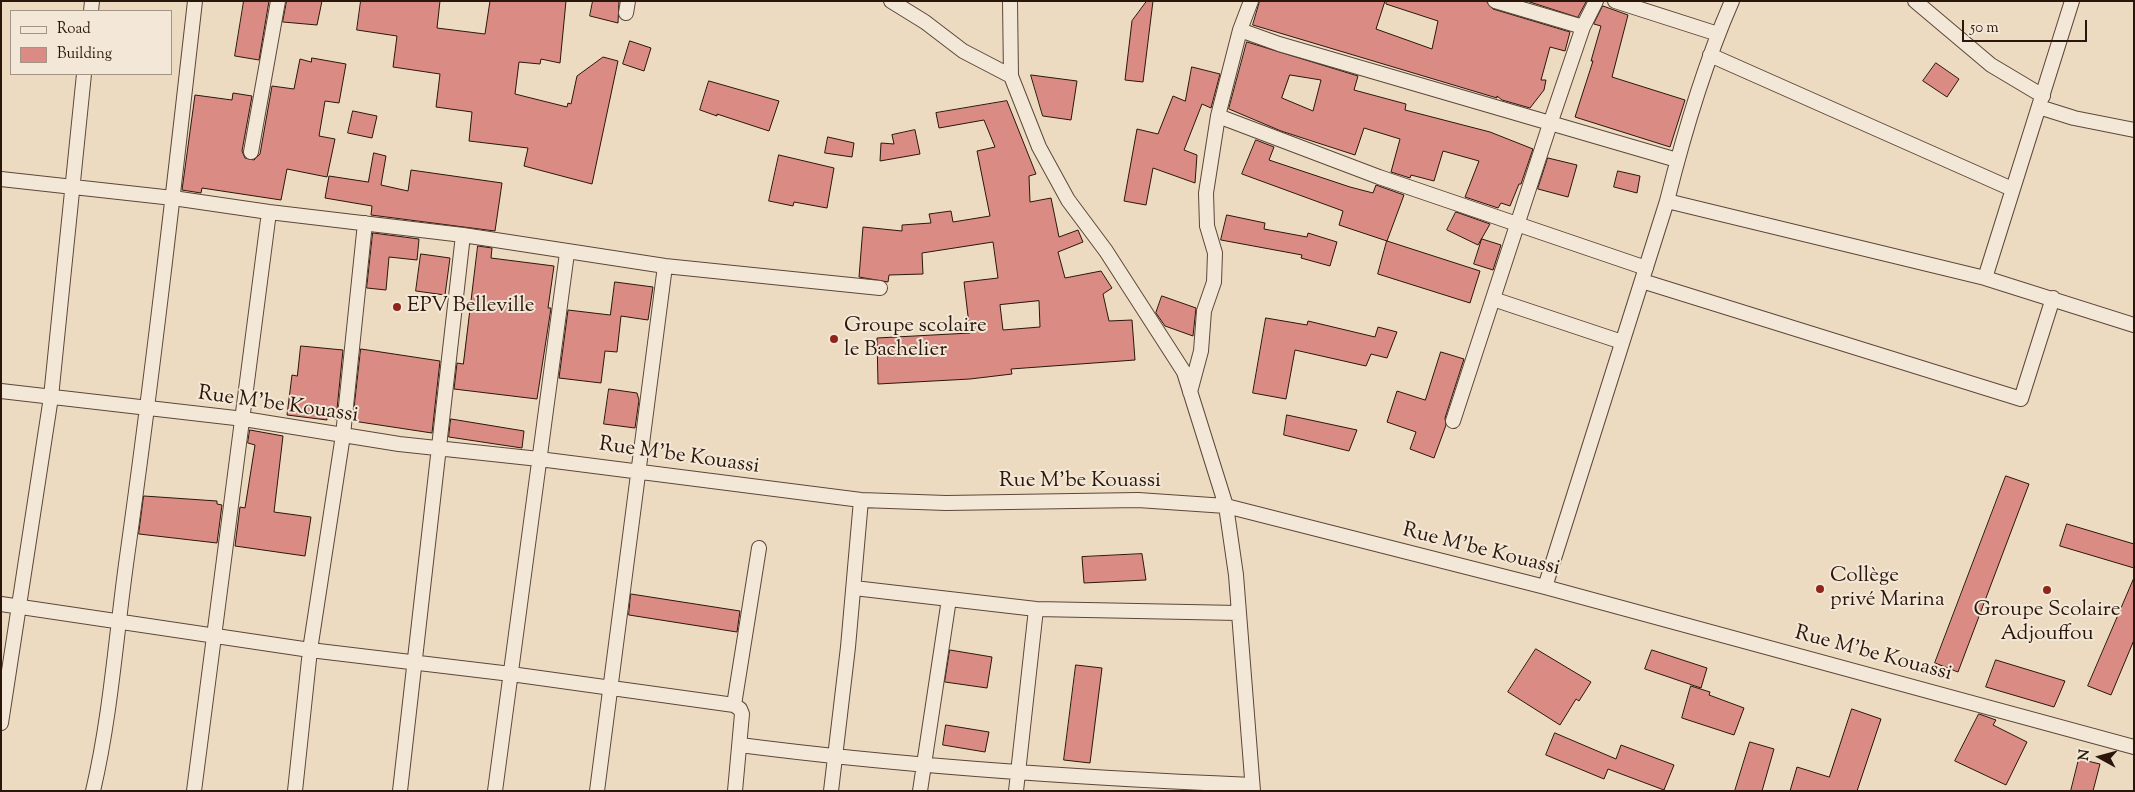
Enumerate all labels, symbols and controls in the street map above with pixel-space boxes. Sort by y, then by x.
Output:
legend [10,10,172,75]
scale bar [1965,10,2090,42]
text: 50 m [1970,18,1999,39]
text: Road [57,19,91,40]
text: Building [57,44,112,65]
place label: EPV Belleville [407,294,535,320]
marker: EPV Belleville [391,301,403,313]
place label: Groupe scolaire le Bachelier [844,314,987,364]
marker: Groupe scolaire le Bachelier [828,333,840,345]
street label: Rue M'be Kouassi [196,382,360,430]
street label: Rue M'be Kouassi [597,433,761,481]
street label: Rue M'be Kouassi [999,469,1161,495]
street label: Rue M'be Kouassi [1399,519,1563,583]
place label: Collège privé Marina [1830,564,1945,614]
marker: Collège privé Marina [1814,583,1826,595]
marker: Groupe Scolaire Adjouffou [2041,584,2053,596]
place label: Groupe Scolaire Adjouffou [1974,598,2120,648]
street label: Rue M'be Kouassi [1792,622,1954,688]
north arrow [2075,732,2125,782]
text: N [2075,748,2096,762]

